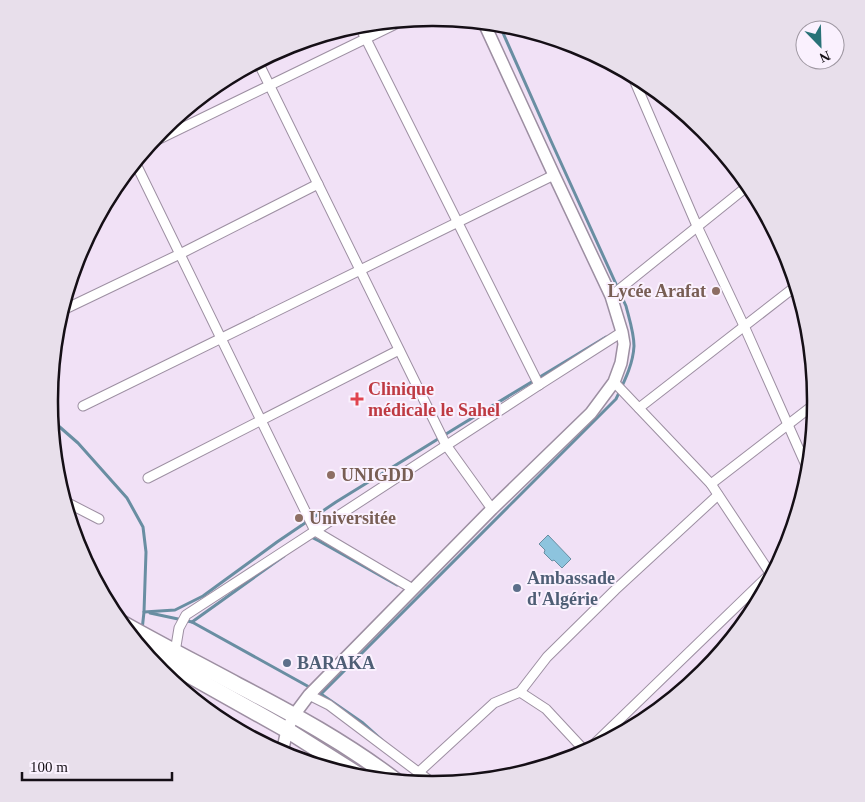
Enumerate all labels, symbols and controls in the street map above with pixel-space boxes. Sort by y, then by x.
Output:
north arrow [795,20,845,70]
text: N [817,48,832,65]
place label: Lycée Arafat [608,281,706,301]
marker: Lycée Arafat [710,285,722,297]
place label: Clinique médicale le Sahel [368,379,500,420]
marker: Clinique médicale le Sahel [350,392,364,406]
place label: UNIGDD [341,465,414,485]
marker: UNIGDD [325,469,337,481]
place label: Universitée [309,508,396,528]
marker: Universitée [293,512,305,524]
place label: Ambassade d'Algérie [527,568,615,609]
marker: Ambassade d'Algérie [511,582,523,594]
place label: BARAKA [297,653,375,673]
marker: BARAKA [281,657,293,669]
scale bar [22,750,172,782]
text: 100 m [30,759,68,775]

